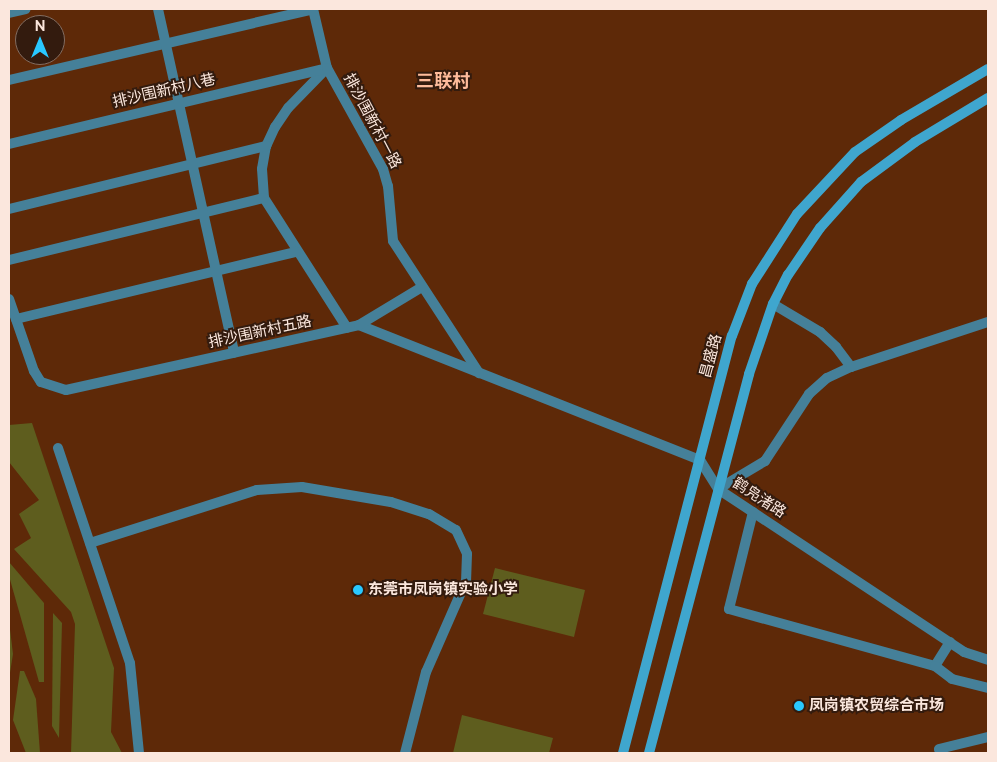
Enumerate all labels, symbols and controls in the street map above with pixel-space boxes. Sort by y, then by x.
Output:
north arrow [15,15,65,65]
text: N [35,18,45,34]
street label: 排沙围新村八巷 [111,70,217,112]
street label: 排沙围新村一路 [339,70,405,172]
district label: 三联村 [416,70,470,92]
street label: 排沙围新村五路 [207,312,313,352]
street label: 昌盛路 [696,332,726,380]
street label: 鹤凫渚路 [729,474,789,522]
place label: 东莞市凤岗镇实验小学 [368,581,518,599]
marker: 东莞市凤岗镇实验小学 [352,584,364,596]
place label: 凤岗镇农贸综合市场 [809,697,944,715]
marker: 凤岗镇农贸综合市场 [793,700,805,712]

